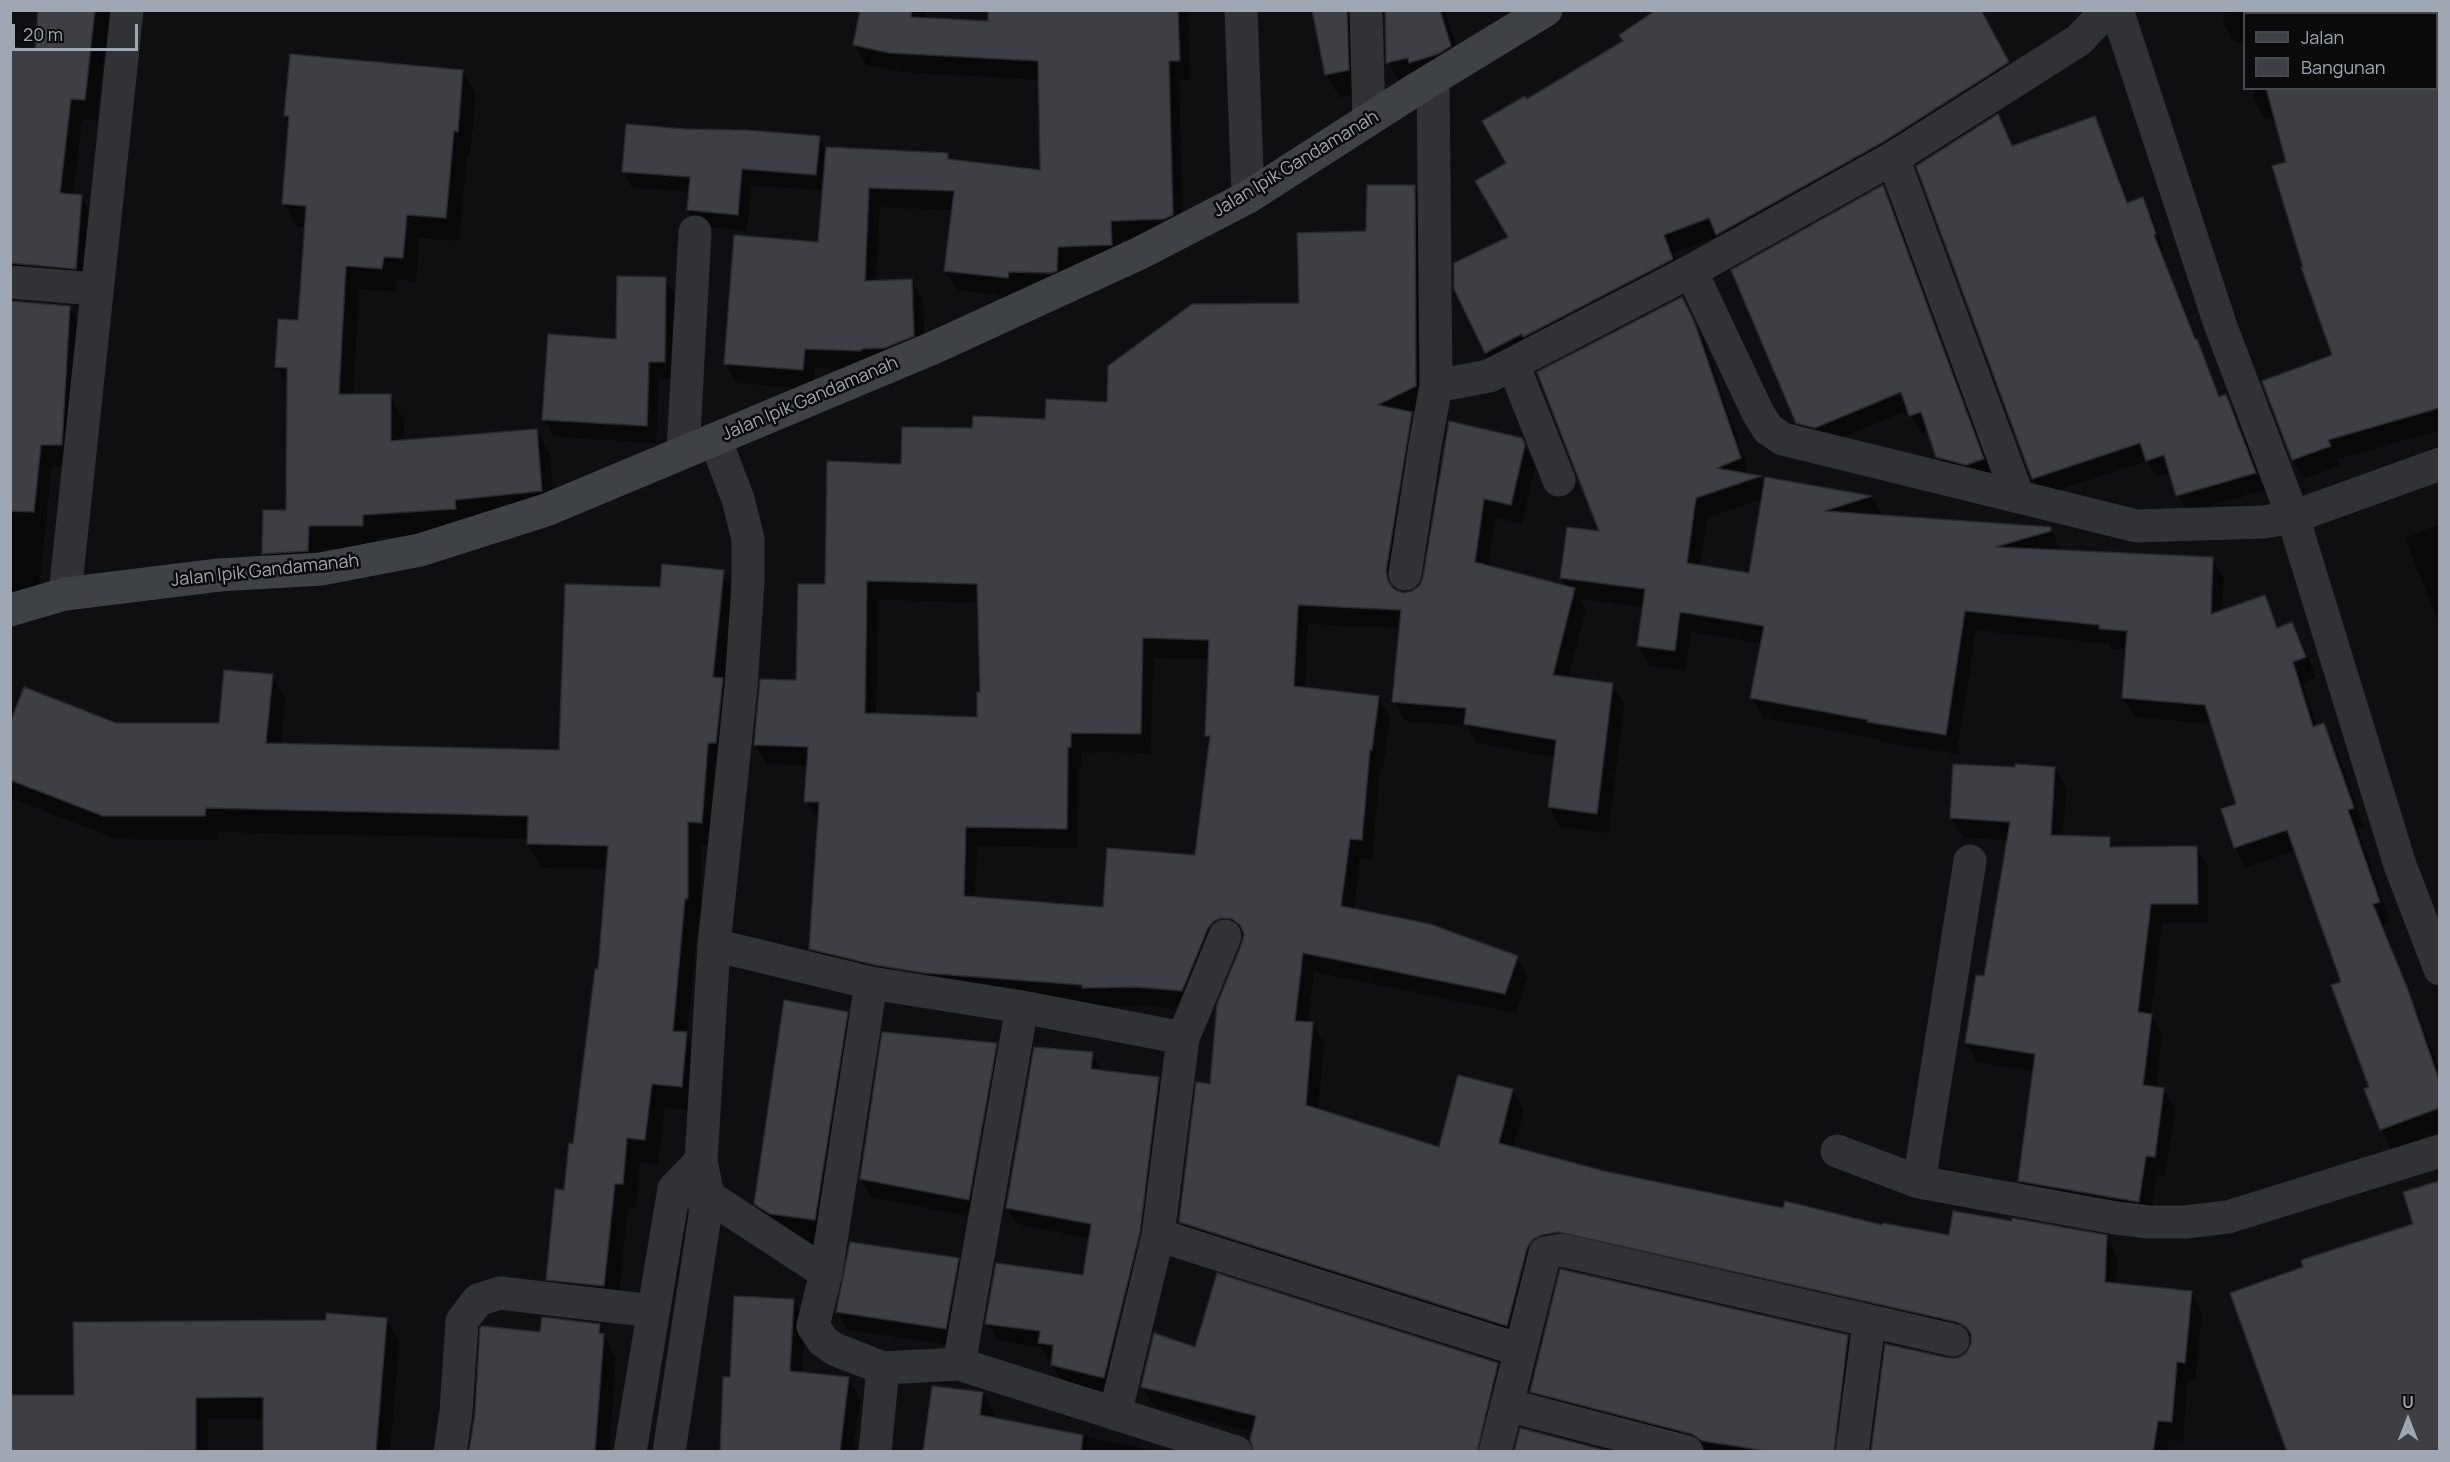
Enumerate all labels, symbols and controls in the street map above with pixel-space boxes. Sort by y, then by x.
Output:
scale bar [15,12,141,50]
legend [2243,12,2438,90]
text: 20 m [23,22,63,46]
text: Jalan [2301,25,2344,49]
text: Bangunan [2301,55,2385,79]
street label: Jalan Ipik Gandamanah [1209,106,1383,222]
street label: Jalan Ipik Gandamanah [719,352,901,446]
street label: Jalan Ipik Gandamanah [170,550,360,592]
north arrow [2378,1390,2438,1450]
text: U [2402,1391,2414,1413]

